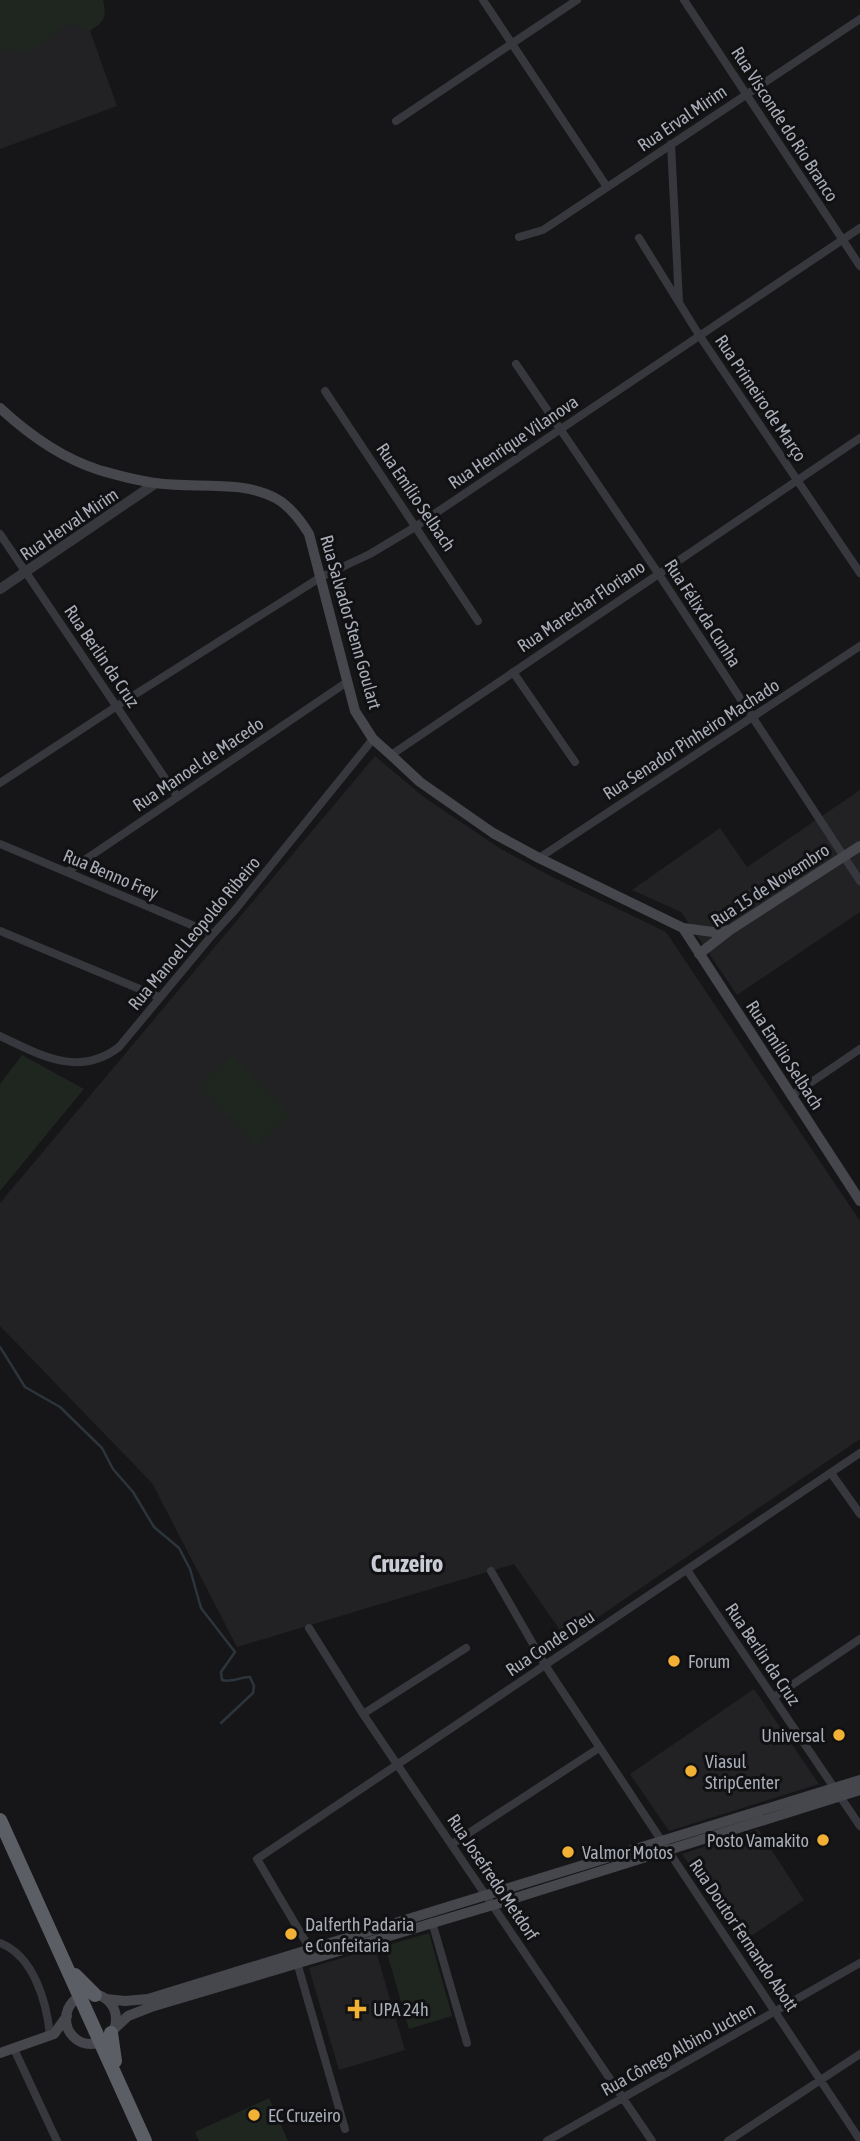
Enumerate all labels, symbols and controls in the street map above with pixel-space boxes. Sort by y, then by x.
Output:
street label: Rua Visconde do Rio Branco [727,43,843,205]
street label: Rua Erval Mirim [633,81,731,155]
street label: Rua Primeiro de Março [711,331,811,465]
street label: Rua Henrique Vilanova [444,391,582,493]
street label: Rua Emílio Selbach [372,439,460,555]
street label: Rua Herval Mirim [16,483,122,565]
street label: Rua Salvador Stenn Goulart [316,532,386,712]
street label: Rua Félix da Cunha [660,555,746,671]
street label: Rua Marechar Floriano [513,556,649,656]
street label: Rua Berlin da Cruz [60,601,144,711]
street label: Rua Senador Pinheiro Machado [599,674,783,804]
street label: Rua Manoel de Macedo [129,713,267,815]
street label: Rua 15 de Novembro [707,839,833,931]
street label: Rua Benno Frey [60,845,162,903]
street label: Rua Manoel Leopoldo Ribeiro [124,852,264,1014]
street label: Rua Emílio Selbach [742,996,828,1114]
district label: Cruzeiro [371,1550,443,1577]
street label: Rua Berlin da Cruz [721,1599,805,1709]
street label: Rua Conde D'eu [502,1606,598,1680]
place label: Forum [688,1651,730,1672]
marker: Forum [666,1653,682,1669]
place label: Universal [761,1725,825,1746]
marker: Universal [831,1727,847,1743]
place label: Viasul StripCenter [705,1751,780,1793]
marker: Viasul StripCenter [683,1763,699,1779]
street label: Rua Josefredo Metdorf [443,1810,543,1944]
place label: Posto Vamakito [707,1830,809,1851]
marker: Posto Vamakito [815,1832,831,1848]
place label: Valmor Motos [582,1842,673,1863]
marker: Valmor Motos [560,1844,576,1860]
street label: Rua Doutor Fernando Abott [685,1855,803,2015]
place label: Dalferth Padaria e Confeitaria [305,1914,414,1956]
marker: Dalferth Padaria e Confeitaria [283,1926,299,1942]
street label: Rua Cônego Albino Juchen [597,1998,759,2100]
marker: UPA 24h [347,1999,367,2019]
place label: UPA 24h [373,1999,429,2020]
place label: EC Cruzeiro [268,2105,341,2126]
marker: EC Cruzeiro [246,2107,262,2123]

